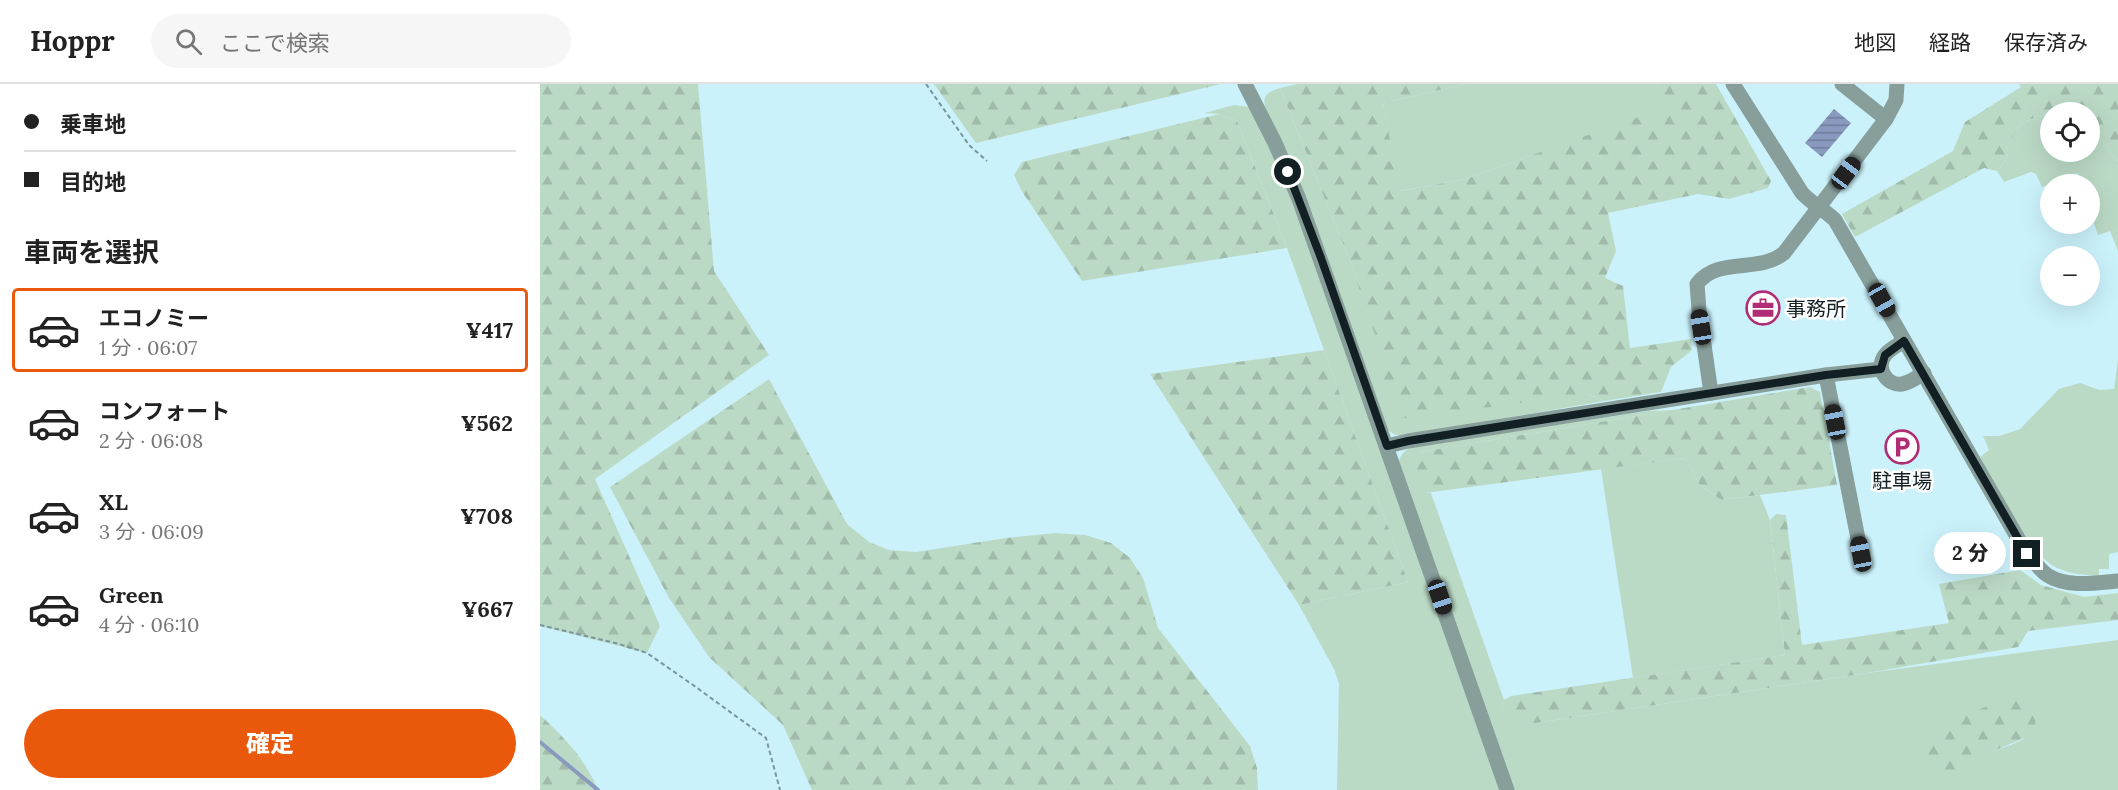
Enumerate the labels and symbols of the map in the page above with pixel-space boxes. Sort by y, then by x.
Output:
car [1828,153,1864,193]
route start [1274,158,1301,185]
car [1865,280,1899,320]
office icon: 事務所 [1745,290,1781,326]
place label: 事務所 [1786,296,1846,321]
car [1689,308,1713,346]
car [1823,403,1847,441]
parking icon: 駐車場 [1884,429,1920,465]
place label: 駐車場 [1872,468,1932,493]
callout: 2 分 [1934,533,2006,575]
car [1849,535,1873,573]
route end [2013,540,2040,567]
car [1426,577,1454,617]

